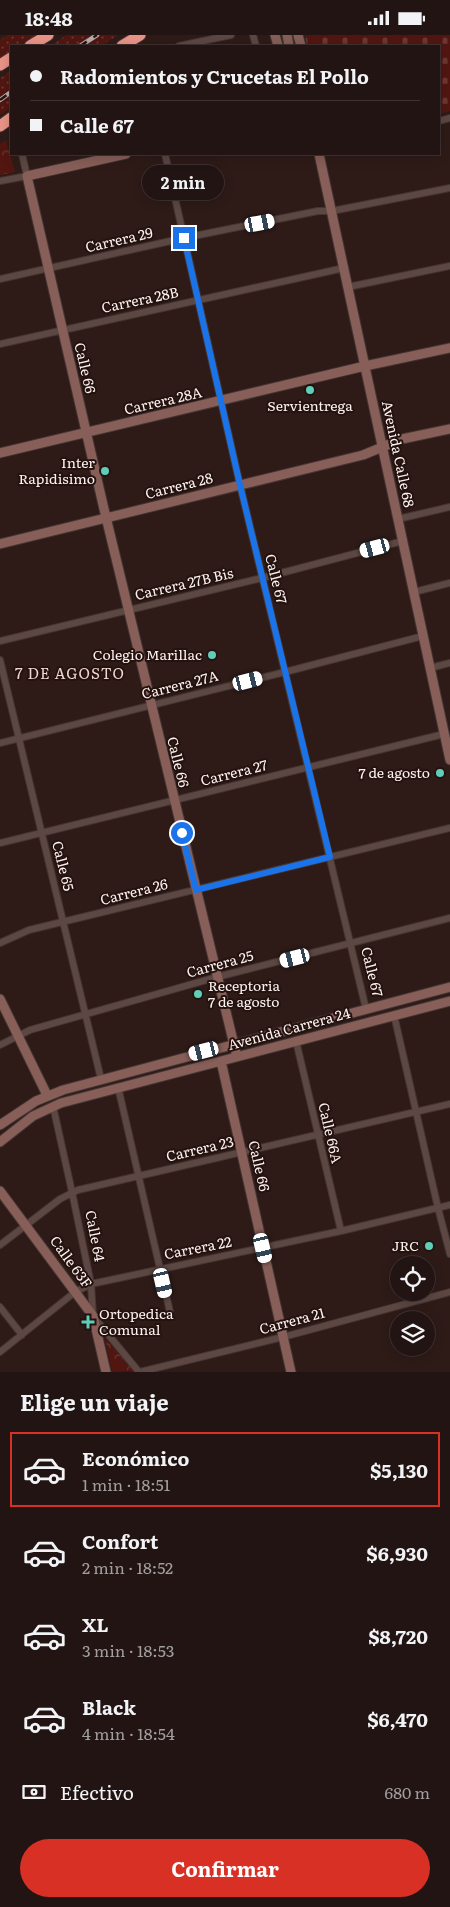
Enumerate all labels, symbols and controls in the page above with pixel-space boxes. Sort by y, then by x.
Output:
text: 18:48 [25,4,73,32]
text: Radomientos y Crucetas El Pollo [60,62,369,90]
text: Calle 67 [60,111,134,139]
callout: 2 min [143,165,225,201]
text: 2 min [161,170,205,194]
car [243,213,276,233]
street label: Carrera 29 [83,222,154,256]
route end [173,227,195,249]
street label: Carrera 28B [99,281,180,317]
street label: Calle 66 [70,340,102,396]
street label: Carrera 28A [122,381,204,419]
marker: Servientrega [304,384,316,396]
place label: Servientrega [267,395,353,415]
street label: Avenida Calle 68 [378,399,420,509]
place label: Inter Rapidisimo [18,452,95,488]
marker: Inter Rapidisimo [99,465,111,477]
street label: Carrera 28 [143,467,215,503]
car [358,537,391,559]
street label: Calle 67 [261,552,293,606]
street label: Carrera 27B Bis [133,562,235,604]
place label: Colegio Marillac [93,644,202,664]
marker: Colegio Marillac [206,649,218,661]
district label: 7 DE AGOSTO [15,661,125,684]
street label: Carrera 27A [139,665,221,703]
car [231,670,264,692]
street label: Calle 66 [163,734,195,790]
street label: Carrera 27 [198,754,269,790]
place label: 7 de agosto [359,762,430,782]
marker: 7 de agosto [434,767,446,779]
route start [171,822,193,844]
street label: Calle 65 [48,839,80,893]
street label: Carrera 26 [98,873,170,909]
street label: Carrera 25 [184,945,255,982]
street label: Calle 67 [357,945,389,999]
car [278,947,311,969]
place label: Receptoria 7 de agosto [208,975,280,1011]
marker: Receptoria 7 de agosto [192,988,204,1000]
street label: Avenida Carrera 24 [225,1002,352,1054]
car [187,1040,220,1062]
street label: Calle 66A [314,1100,348,1166]
street label: Carrera 23 [164,1131,236,1166]
street label: Calle 66 [244,1138,276,1194]
street label: Calle 64 [81,1209,111,1263]
street label: Calle 63F [46,1231,98,1292]
street label: Carrera 22 [162,1231,233,1263]
car [252,1232,273,1264]
place label: JRC [392,1235,419,1255]
marker: JRC [423,1240,435,1252]
map controls [390,1256,435,1356]
button: locate [390,1256,435,1301]
car [152,1267,173,1299]
street label: Carrera 21 [257,1302,327,1338]
place label: Ortopedica Comunal [99,1303,174,1339]
button: layers [390,1311,435,1356]
marker: Ortopedica Comunal [81,1315,95,1329]
text: Elige un viaje [20,1385,169,1418]
text: Económico [82,1444,189,1472]
icon: car [22,1447,67,1492]
text: $5,130 [370,1456,428,1484]
text: 1 min · 18:51 [82,1472,170,1496]
text: Confort [82,1527,158,1555]
icon: car [22,1530,67,1575]
text: $6,930 [366,1539,428,1567]
text: 2 min · 18:52 [82,1555,173,1579]
text: XL [82,1610,109,1638]
icon: car [22,1613,67,1658]
text: $8,720 [368,1622,428,1650]
text: 3 min · 18:53 [82,1638,175,1662]
text: Black [82,1693,136,1721]
icon: car [22,1696,67,1741]
text: $6,470 [367,1705,428,1733]
text: 4 min · 18:54 [82,1721,175,1745]
icon: cash [20,1778,48,1806]
text: Efectivo [60,1778,134,1806]
text: 680 m [385,1780,430,1804]
button: Confirmar [20,1839,430,1897]

